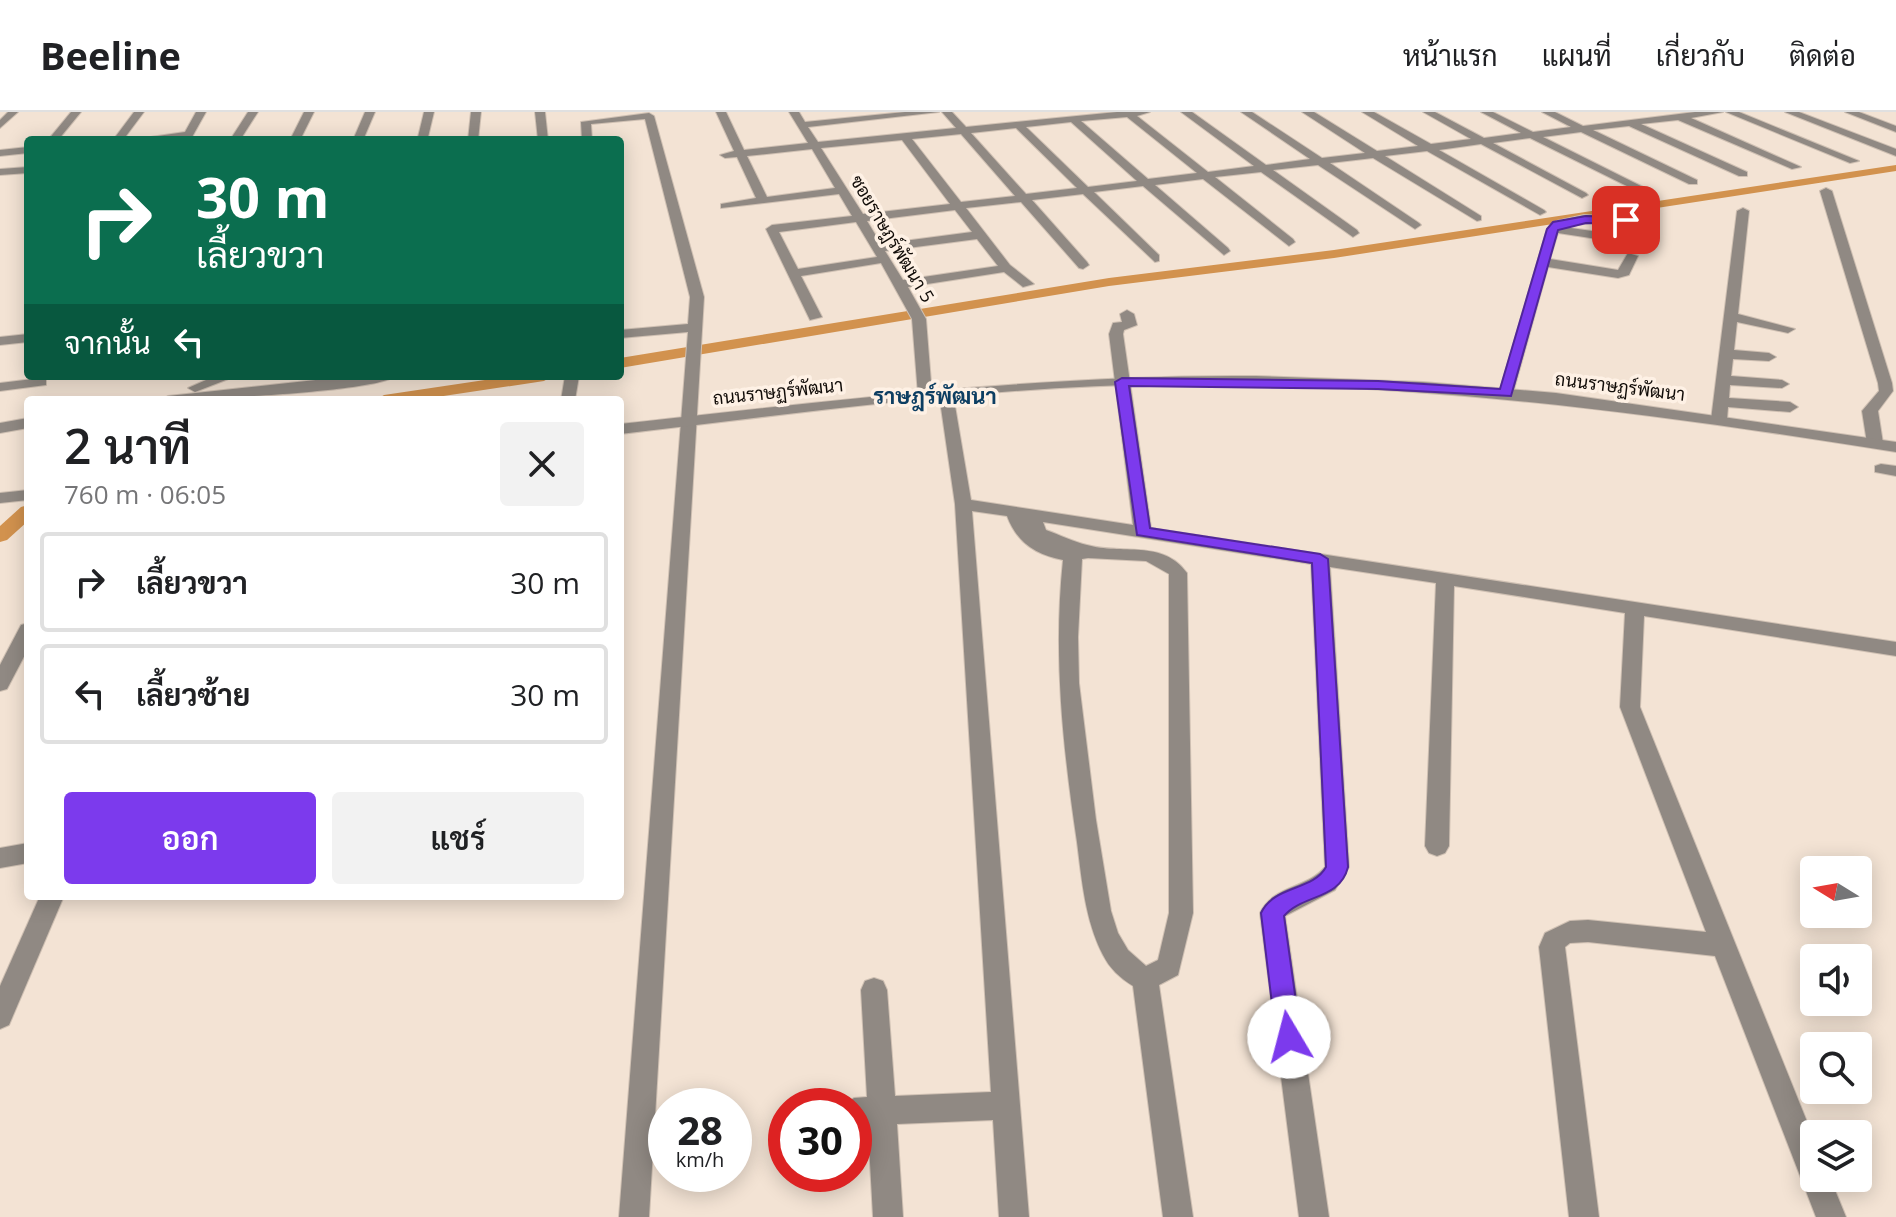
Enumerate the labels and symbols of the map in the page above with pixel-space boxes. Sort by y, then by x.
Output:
street label: ซอยราษฎร์พัฒนา 5 [845,170,940,307]
pin [1592,186,1660,254]
street label: ถนนราษฏร์พัฒนา [1554,366,1687,407]
street label: ถนนราษฏร์พัฒนา [712,372,844,411]
district label: ราษฎร์พัฒนา [873,380,997,412]
north arrow [1800,856,1872,928]
position arrow [1247,995,1331,1079]
speed limit sign: 30 [768,1088,872,1192]

